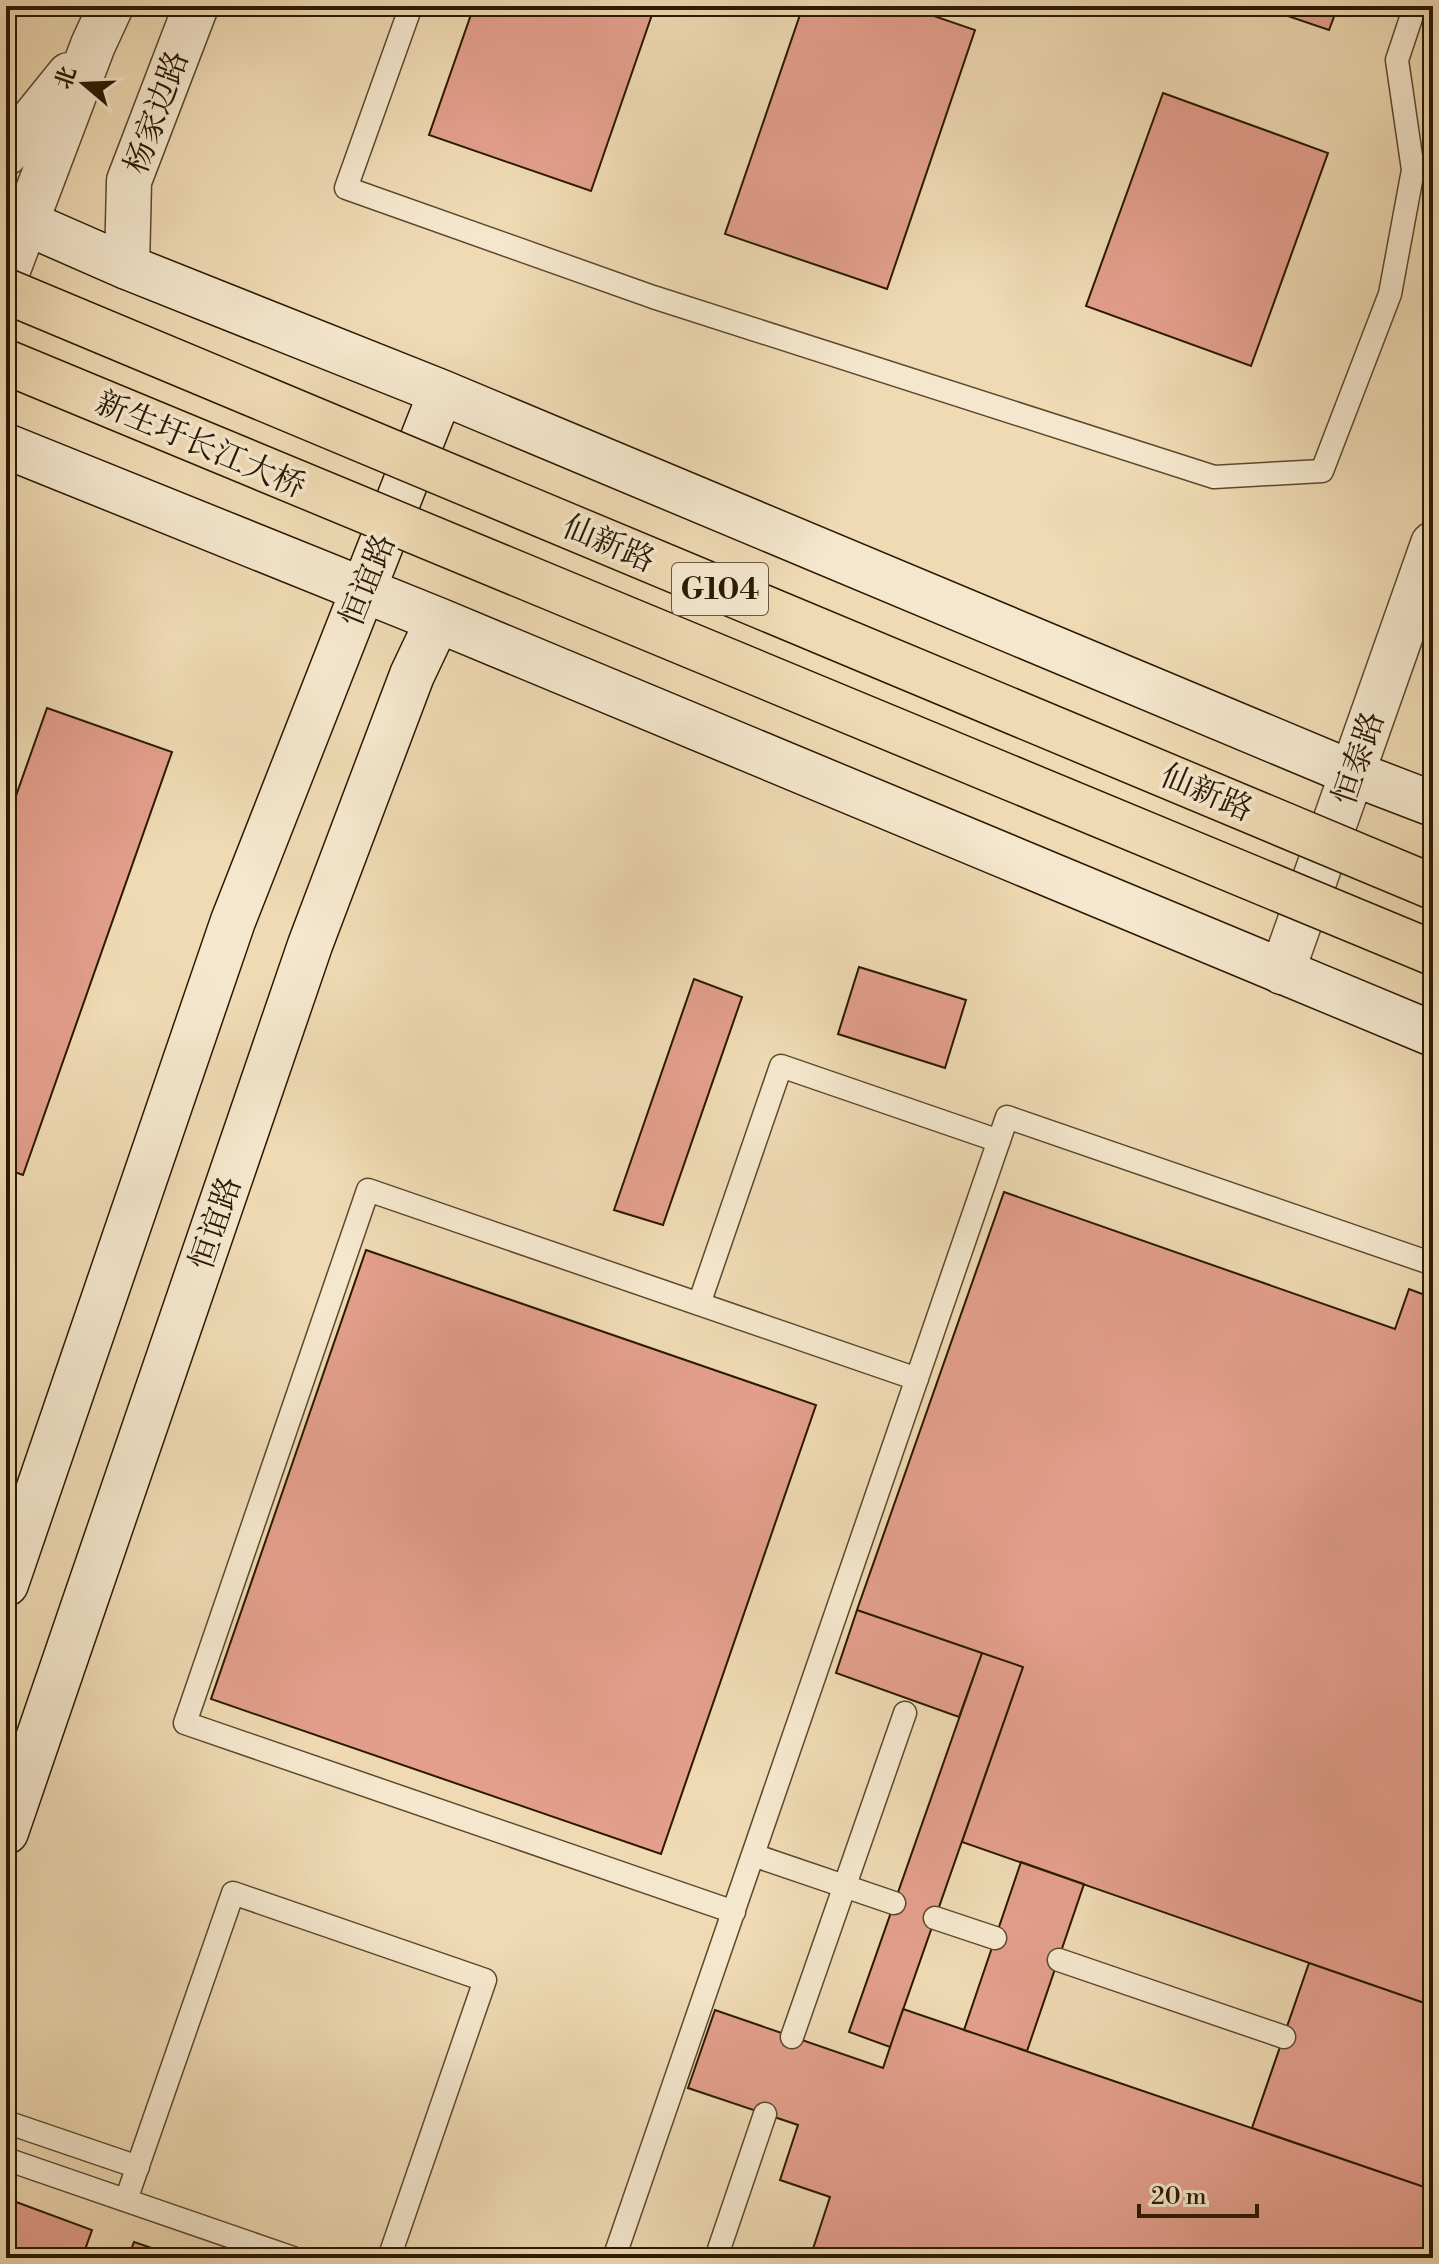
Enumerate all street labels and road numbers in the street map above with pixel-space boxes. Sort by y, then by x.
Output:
street label: 杨家边路 [116,45,198,179]
street label: 新生圩长江大桥 [90,383,312,507]
street label: 仙新路 [557,507,661,581]
street label: 恒谊路 [331,528,404,632]
road number: G104 [672,563,768,615]
street label: 恒泰路 [1324,706,1393,810]
street label: 仙新路 [1155,756,1259,830]
street label: 恒谊路 [181,1171,250,1275]

